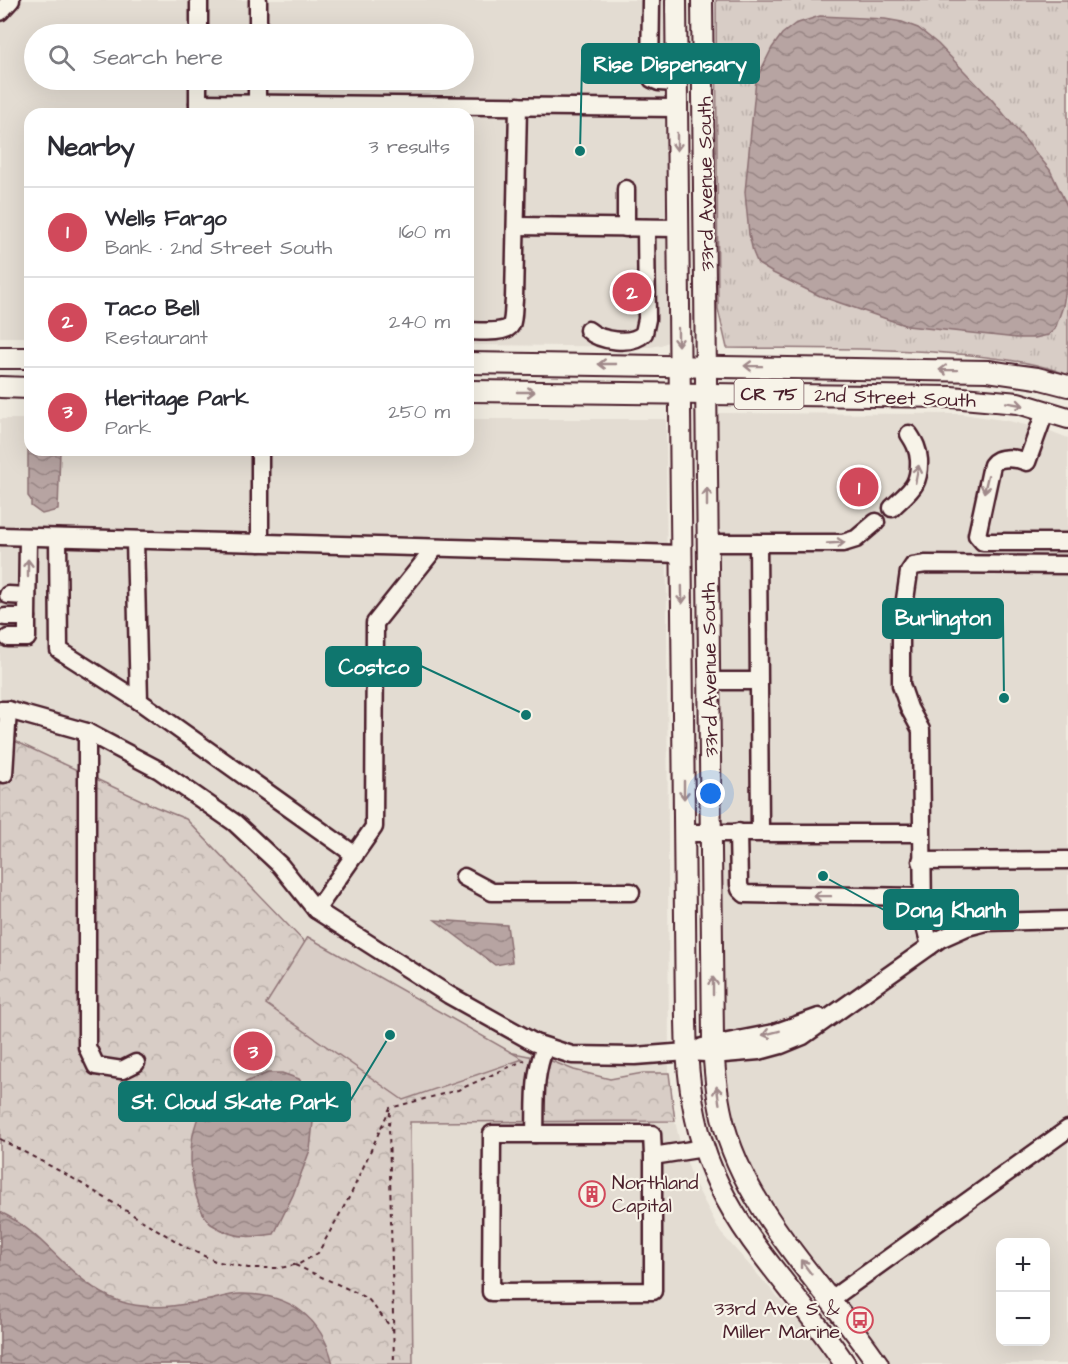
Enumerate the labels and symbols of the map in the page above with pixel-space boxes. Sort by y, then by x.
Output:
callout: Rise Dispensary [582,44,759,83]
text: Rise Dispensary [593,50,747,82]
street label: 33rd Avenue South [690,96,722,272]
one-way arrow [671,132,683,152]
pin: 2 [612,270,652,314]
one-way arrow [672,327,684,347]
one-way arrow [597,358,617,370]
one-way arrow [744,360,764,372]
one-way arrow [939,364,958,376]
road number: CR 75 [734,379,804,409]
street label: 2nd Street South [814,381,976,415]
one-way arrow [516,386,536,398]
one-way arrow [1005,398,1024,409]
pin: 1 [840,464,878,510]
one-way arrow [912,465,923,484]
one-way arrow [980,474,992,493]
one-way arrow [701,488,713,508]
one-way arrow [826,537,846,548]
one-way arrow [22,558,33,578]
street label: 33rd Avenue South [694,582,726,758]
one-way arrow [676,585,688,605]
callout: Burlington [883,599,1003,638]
text: Burlington [895,604,991,635]
callout: Costco [326,647,421,686]
text: Costco [339,653,410,682]
your location [696,779,725,808]
one-way arrow [678,780,690,800]
one-way arrow [812,890,832,902]
callout: Dong Khanh [884,890,1018,929]
text: Dong Khanh [896,896,1007,927]
one-way arrow [707,977,719,997]
one-way arrow [762,1027,781,1039]
pin: 3 [234,1028,272,1074]
callout: St. Cloud Skate Park [119,1082,350,1121]
one-way arrow [712,1086,723,1106]
text: St. Cloud Skate Park [130,1088,339,1117]
place label: Northland Capital [612,1169,698,1220]
building icon: Northland Capital [577,1179,607,1209]
one-way arrow [799,1259,812,1275]
place label: 33rd Ave S & Miller Marine [714,1295,841,1346]
bus stop icon: 33rd Ave S & Miller Marine [845,1305,875,1335]

